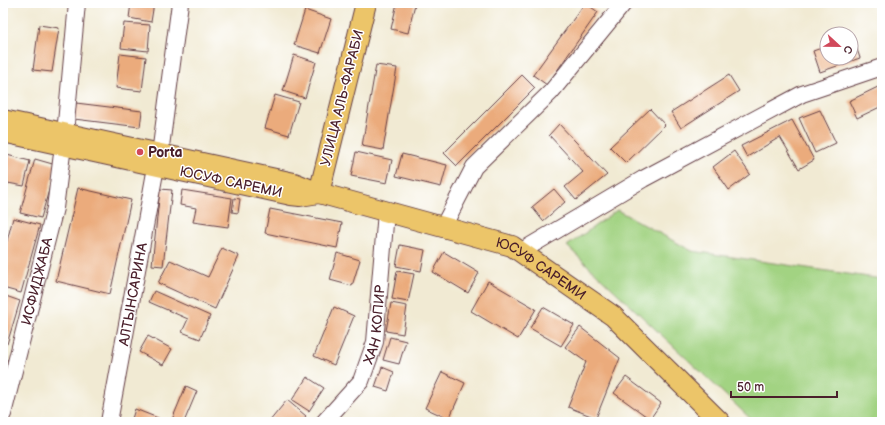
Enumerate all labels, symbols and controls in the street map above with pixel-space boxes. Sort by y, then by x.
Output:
north arrow [819,26,859,66]
street label: УЛИЦА АЛЬ-ФАРАБИ [317,28,367,168]
text: С [840,44,855,56]
place label: Porta [148,144,182,161]
marker: Porta [135,147,145,157]
street label: ЮСУФ САРЕМИ [178,163,284,201]
street label: ЮСУФ САРЕМИ [494,234,589,303]
street label: ИСФИДЖАБА [17,235,56,327]
street label: АЛТЫНСАРИНА [115,241,150,348]
street label: ХАН КОПИР [359,284,388,366]
scale bar [731,373,837,399]
text: 50 m [737,380,764,395]

